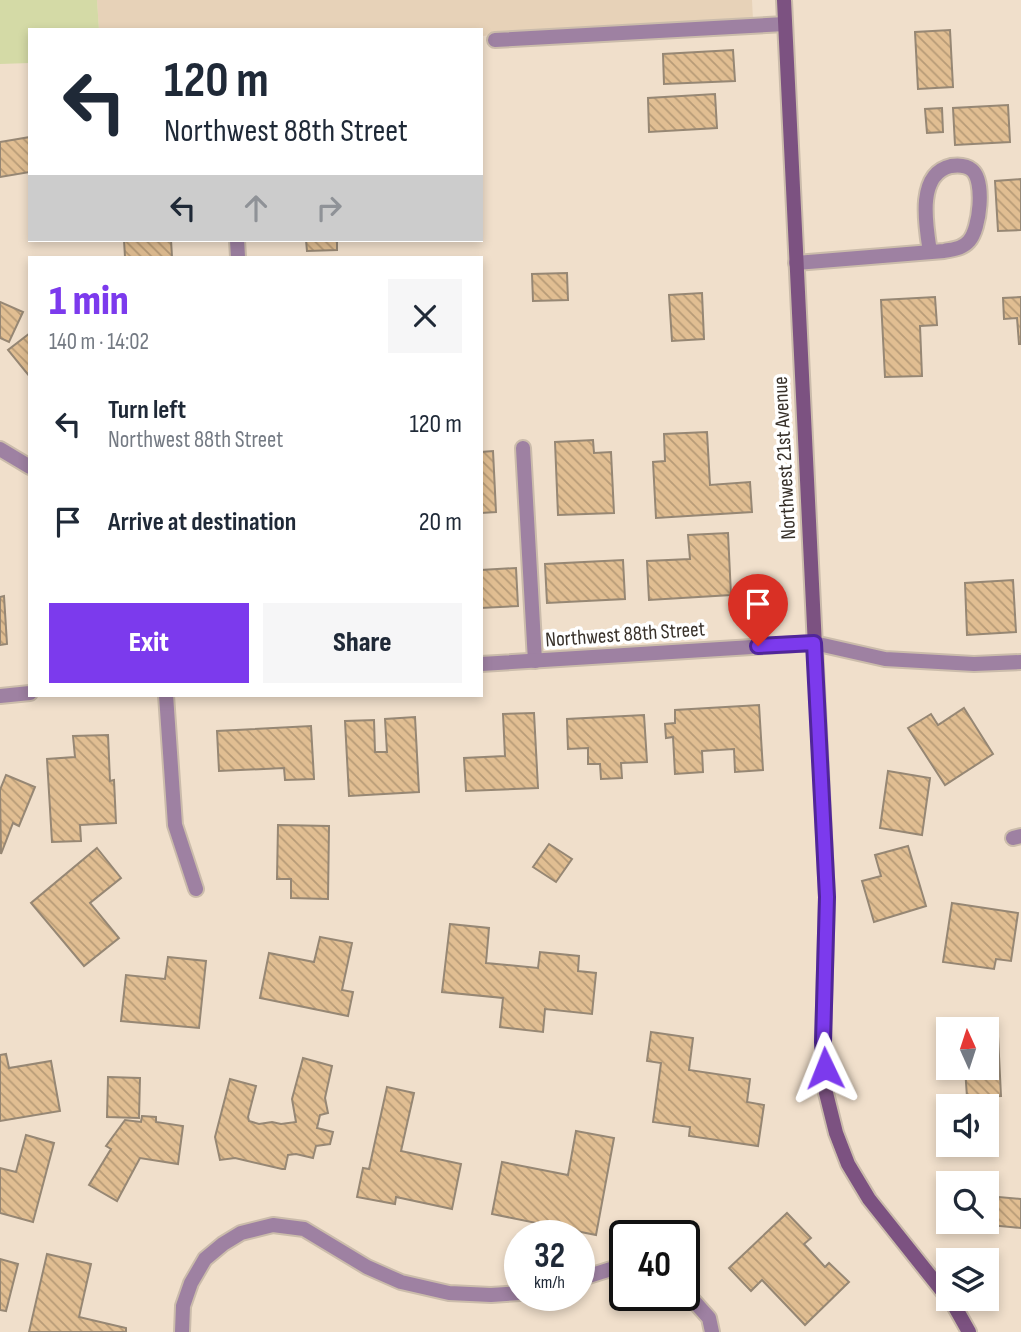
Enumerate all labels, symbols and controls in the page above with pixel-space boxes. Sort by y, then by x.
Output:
text: 120 m [164,52,269,111]
icon: left [49,56,140,147]
text: Northwest 88th Street [164,112,408,151]
icon: left [164,189,202,227]
icon: ahead [237,189,275,227]
icon: right [310,189,348,227]
text: 1 min [49,276,129,327]
button: close [388,279,462,353]
text: 140 m · 14:02 [49,328,149,356]
street label: Northwest 21st Avenue [768,376,801,540]
text: Turn left [108,395,186,426]
icon: left [49,405,87,443]
text: 120 m [409,409,462,440]
text: Northwest 88th Street [108,426,283,454]
icon: arrive [49,503,87,541]
text: Arrive at destination [108,507,296,538]
text: 20 m [419,507,462,538]
pin [728,574,788,646]
icon: arrive [739,585,777,623]
button: Exit [49,603,249,683]
button: Share [263,603,462,683]
street label: Northwest 88th Street [544,616,706,653]
north arrow [936,1017,999,1080]
map controls [936,1017,999,1311]
position arrow [788,1031,862,1105]
button: sound [936,1094,999,1157]
button: search [936,1171,999,1234]
speed limit sign: 40 [609,1220,700,1311]
text: 32 [534,1235,565,1278]
button: layers [936,1248,999,1311]
text: km/h [534,1272,565,1293]

